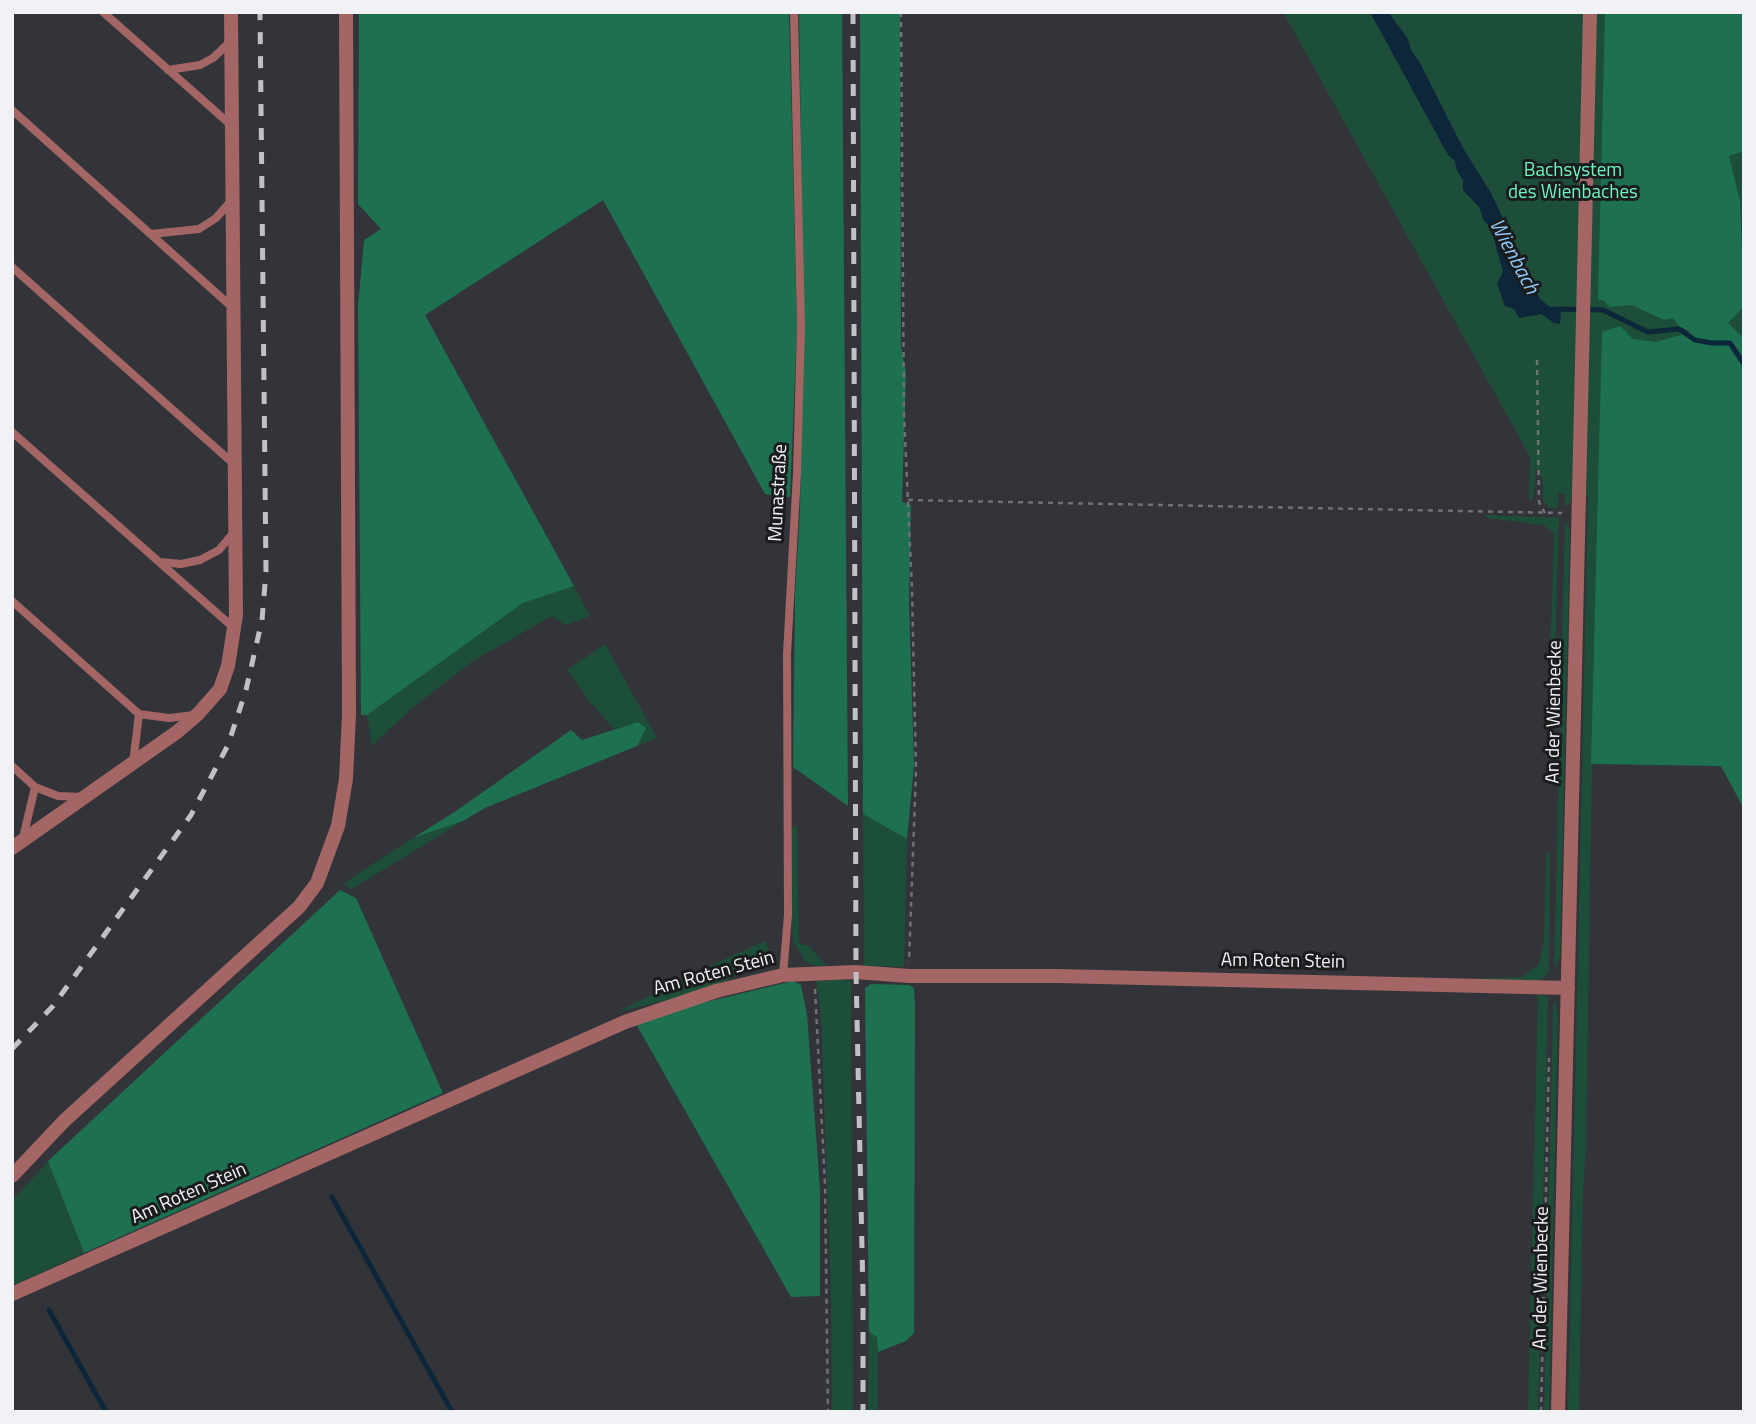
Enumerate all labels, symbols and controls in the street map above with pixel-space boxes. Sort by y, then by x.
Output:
park label: Bachsystem des Wienbaches [1508,160,1638,204]
water label: Wienbach [1483,215,1543,299]
street label: Munastraße [765,444,793,542]
street label: An der Wienbecke [1542,640,1568,784]
street label: Am Roten Stein [651,947,777,1001]
street label: Am Roten Stein [1221,950,1345,974]
street label: Am Roten Stein [128,1158,250,1230]
street label: An der Wienbecke [1529,1206,1555,1350]

